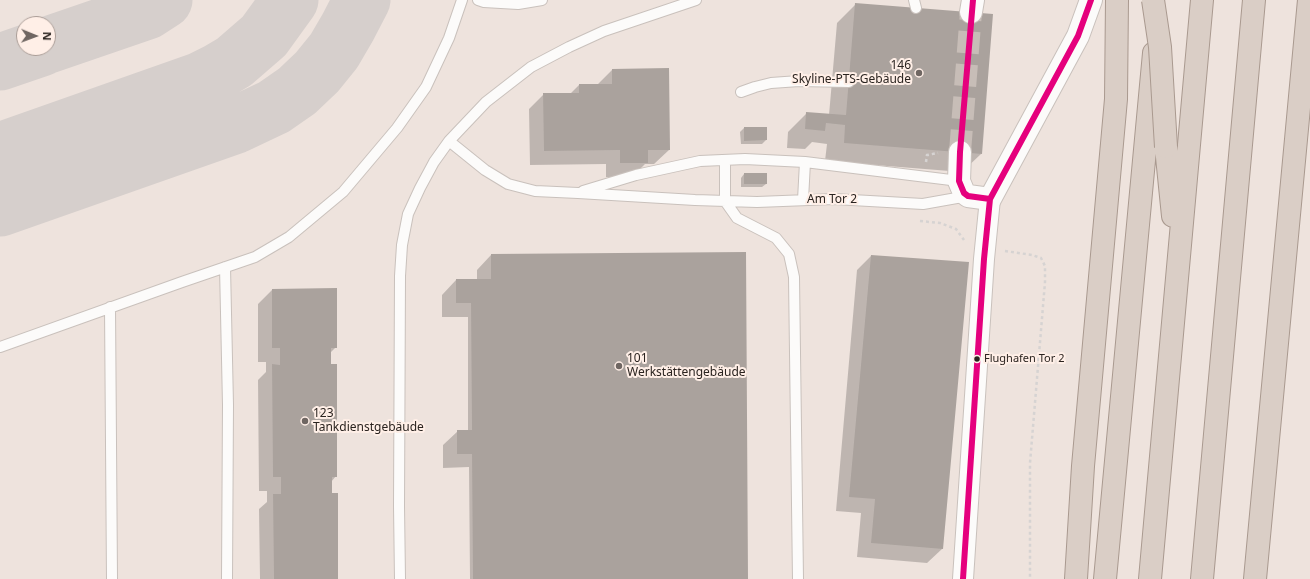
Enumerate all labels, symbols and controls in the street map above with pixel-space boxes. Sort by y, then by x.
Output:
north arrow [16,16,56,56]
text: N [40,32,55,41]
place label: 146 Skyline-PTS-Gebäude [792,59,911,87]
marker: 146 Skyline-PTS-Gebäude [914,68,924,78]
street label: Am Tor 2 [807,193,857,207]
place label: 101 Werkstättengebäude [627,352,746,380]
place label: Flughafen Tor 2 [984,352,1064,366]
marker: Flughafen Tor 2 [972,354,982,364]
marker: 101 Werkstättengebäude [614,361,624,371]
place label: 123 Tankdienstgebäude [313,407,424,435]
marker: 123 Tankdienstgebäude [300,416,310,426]

